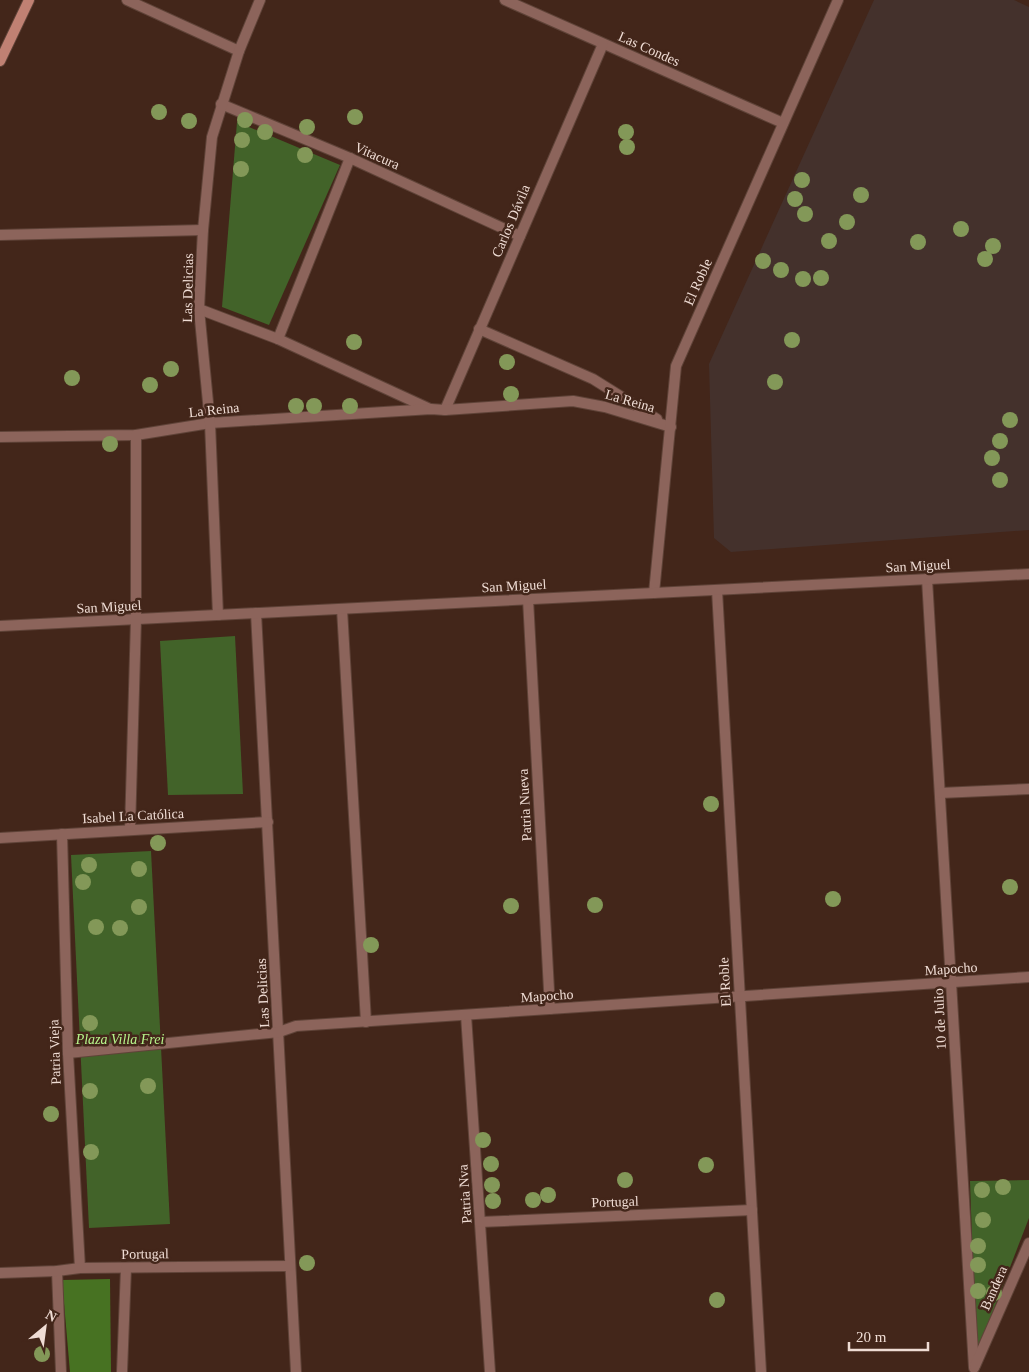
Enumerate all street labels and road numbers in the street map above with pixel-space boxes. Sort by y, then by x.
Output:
street label: Las Condes [616,29,682,69]
street label: Vitacura [352,140,402,173]
street label: Carlos Dávila [489,182,533,260]
street label: Las Delicias [180,253,196,323]
street label: El Roble [681,256,715,308]
street label: La Reina [603,387,657,415]
street label: La Reina [188,400,241,420]
street label: San Miguel [885,557,951,575]
street label: San Miguel [481,577,547,595]
street label: San Miguel [76,598,142,616]
street label: Patria Nueva [516,768,534,842]
street label: Isabel La Católica [82,806,185,826]
street label: El Roble [716,957,734,1007]
street label: Las Delicias [254,958,272,1028]
street label: Mapocho [924,960,978,978]
street label: Mapocho [520,987,574,1005]
street label: 10 de Julio [931,988,949,1050]
street label: Patria Vieja [46,1018,64,1085]
street label: Patria Nva [455,1163,475,1224]
street label: Portugal [591,1194,639,1210]
street label: Portugal [121,1246,169,1262]
street label: Bandera [978,1263,1011,1312]

